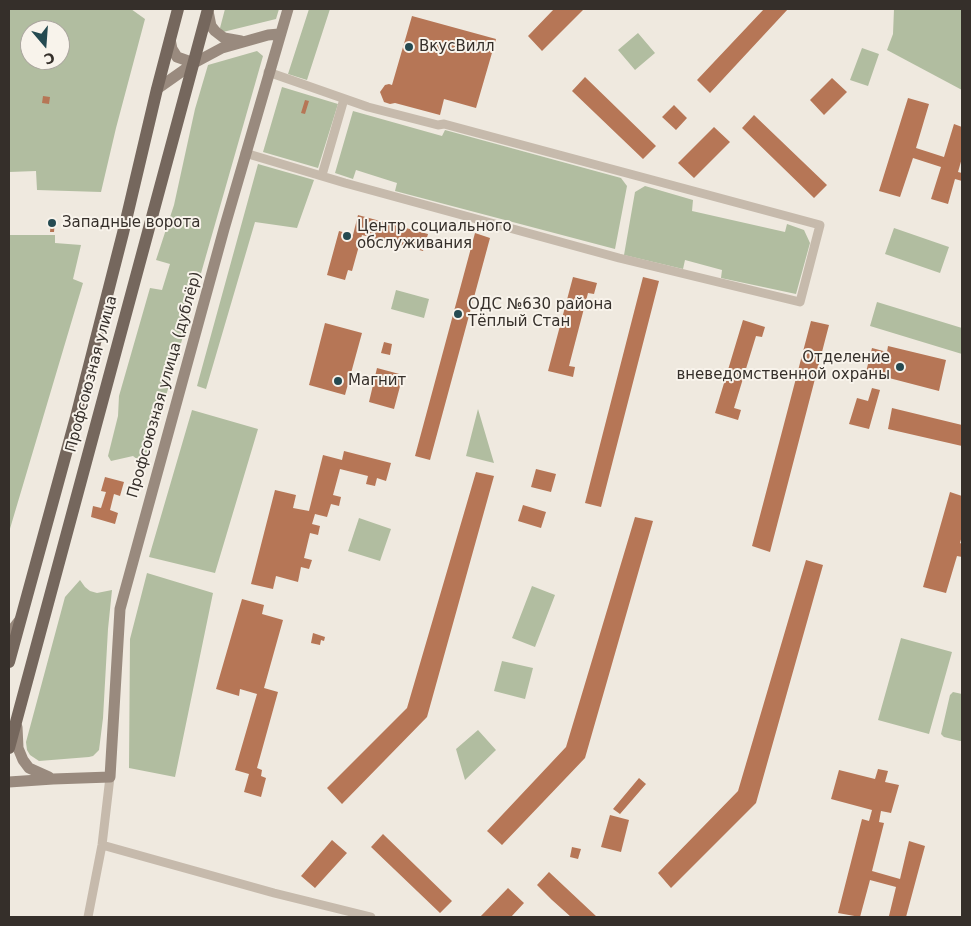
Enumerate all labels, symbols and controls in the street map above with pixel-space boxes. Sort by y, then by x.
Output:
north arrow [20,20,70,70]
place label: ВкусВилл [419,38,495,56]
marker: ВкусВилл [403,41,415,53]
text: С [42,49,57,68]
place label: Западные ворота [62,214,200,232]
marker: Западные ворота [46,217,58,229]
place label: Центр социального обслуживания [357,218,512,253]
marker: Центр социального обслуживания [341,230,353,242]
street label: Профсоюзная улица (дублёр) [124,270,206,500]
street label: Профсоюзная улица [62,294,122,454]
place label: ОДС №630 района Тёплый Стан [468,296,612,331]
marker: ОДС №630 района Тёплый Стан [452,308,464,320]
place label: Отделение вневедомственной охраны [676,349,890,384]
marker: Отделение вневедомственной охраны [894,361,906,373]
place label: Магнит [348,372,406,390]
marker: Магнит [332,375,344,387]

